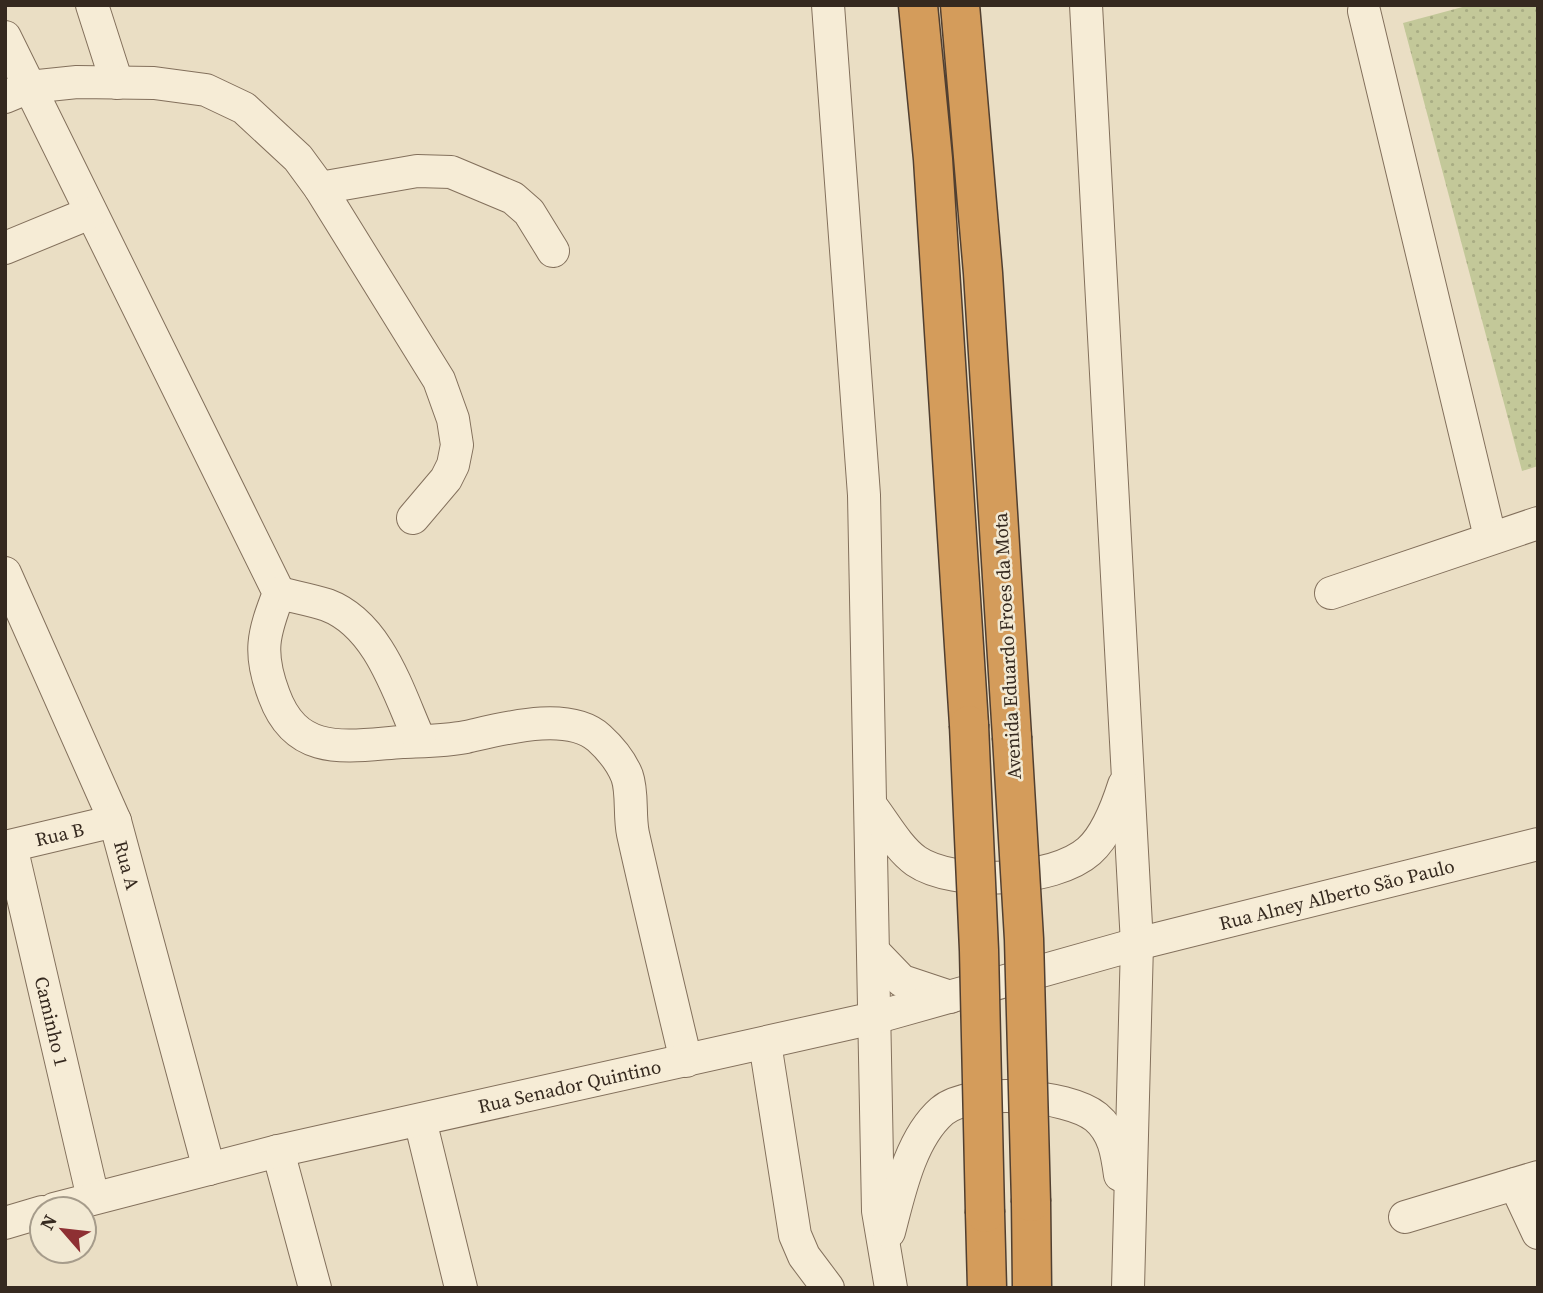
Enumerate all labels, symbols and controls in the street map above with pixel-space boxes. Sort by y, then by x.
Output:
street label: Avenida Eduardo Froes da Mota [987,512,1027,780]
street label: Rua B [33,816,87,852]
street label: Rua A [108,838,146,893]
street label: Rua Alney Alberto São Paulo [1216,852,1457,936]
street label: Caminho 1 [29,974,75,1069]
street label: Rua Senador Quintino [475,1053,664,1119]
north arrow [28,1195,98,1265]
text: N [33,1210,63,1234]

